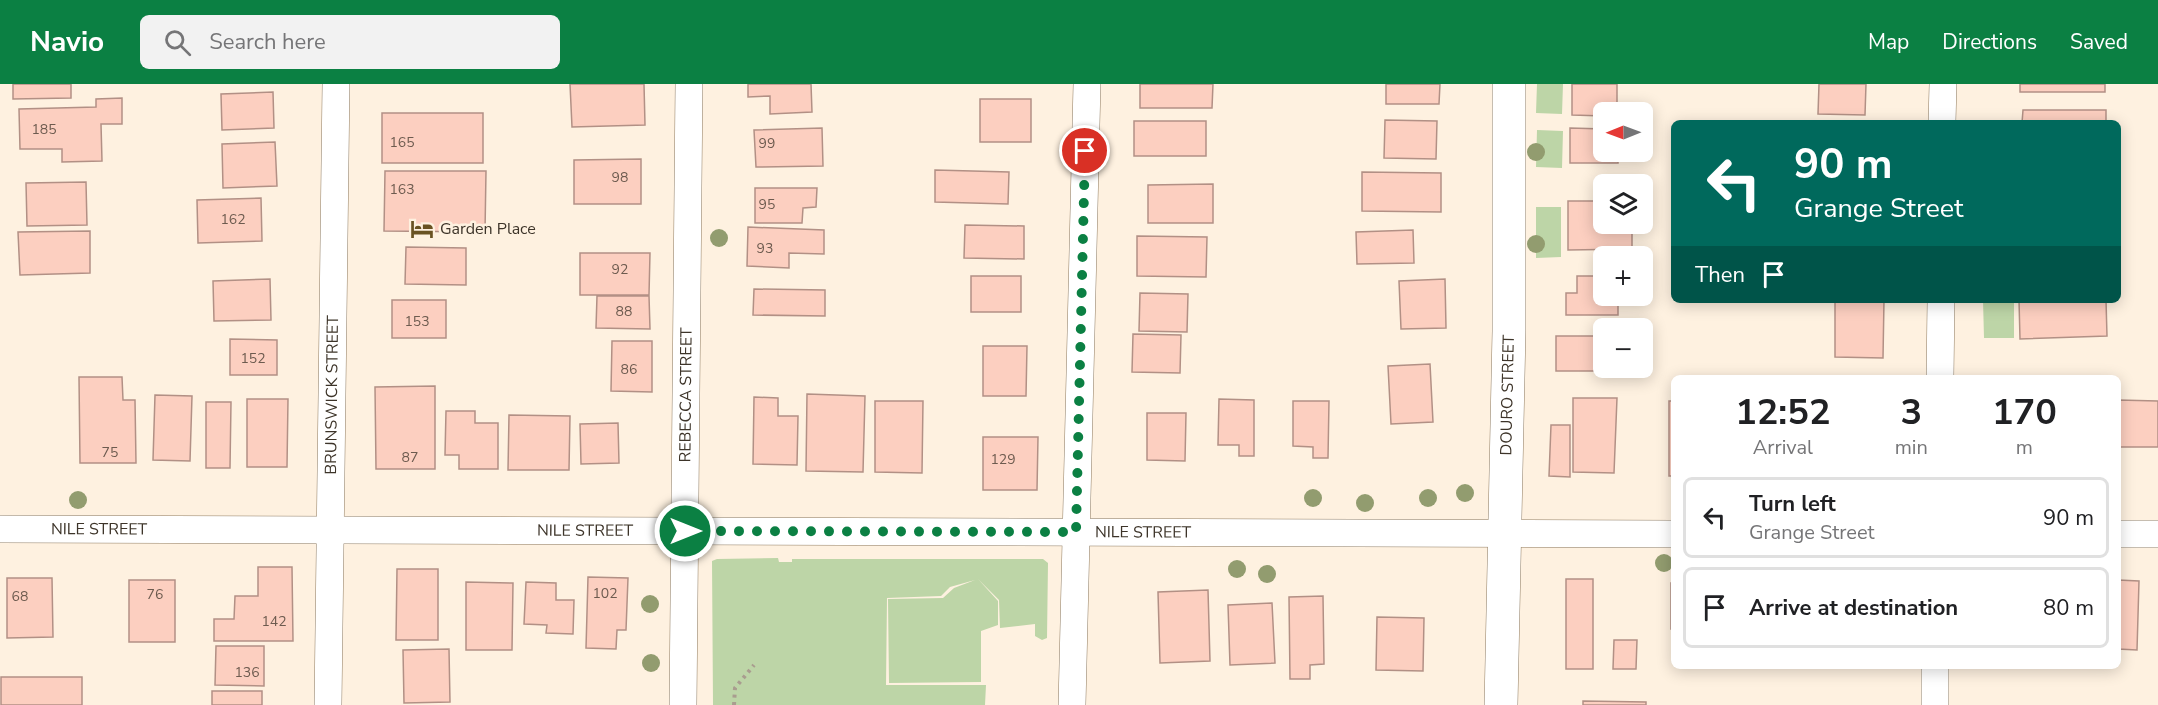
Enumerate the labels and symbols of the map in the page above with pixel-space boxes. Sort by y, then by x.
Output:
north arrow [1593,102,1653,162]
house number: 185 [31,120,57,139]
pin [1059,125,1110,176]
house number: 165 [389,133,415,152]
house number: 99 [759,134,775,153]
house number: 98 [612,168,628,187]
house number: 163 [389,180,415,199]
house number: 95 [759,195,775,214]
house number: 162 [220,210,246,229]
hotel icon: Garden Place [409,216,435,242]
place label: Garden Place [440,218,536,240]
house number: 93 [757,239,773,258]
house number: 92 [612,260,628,279]
house number: 88 [616,302,632,321]
house number: 153 [404,312,430,331]
street label: BRUNSWICK STREET [320,315,344,475]
street label: REBECCA STREET [674,327,698,463]
street label: DOURO STREET [1495,334,1520,456]
house number: 152 [240,349,266,368]
house number: 86 [621,360,637,379]
house number: 75 [102,443,118,462]
house number: 87 [402,448,418,467]
house number: 129 [990,450,1016,469]
position arrow [653,499,717,563]
street label: NILE STREET [51,518,147,540]
street label: NILE STREET [537,520,633,542]
street label: NILE STREET [1095,521,1191,544]
house number: 102 [592,584,618,603]
house number: 76 [147,585,163,604]
house number: 68 [12,587,28,606]
house number: 142 [261,612,287,631]
house number: 136 [234,663,260,682]

